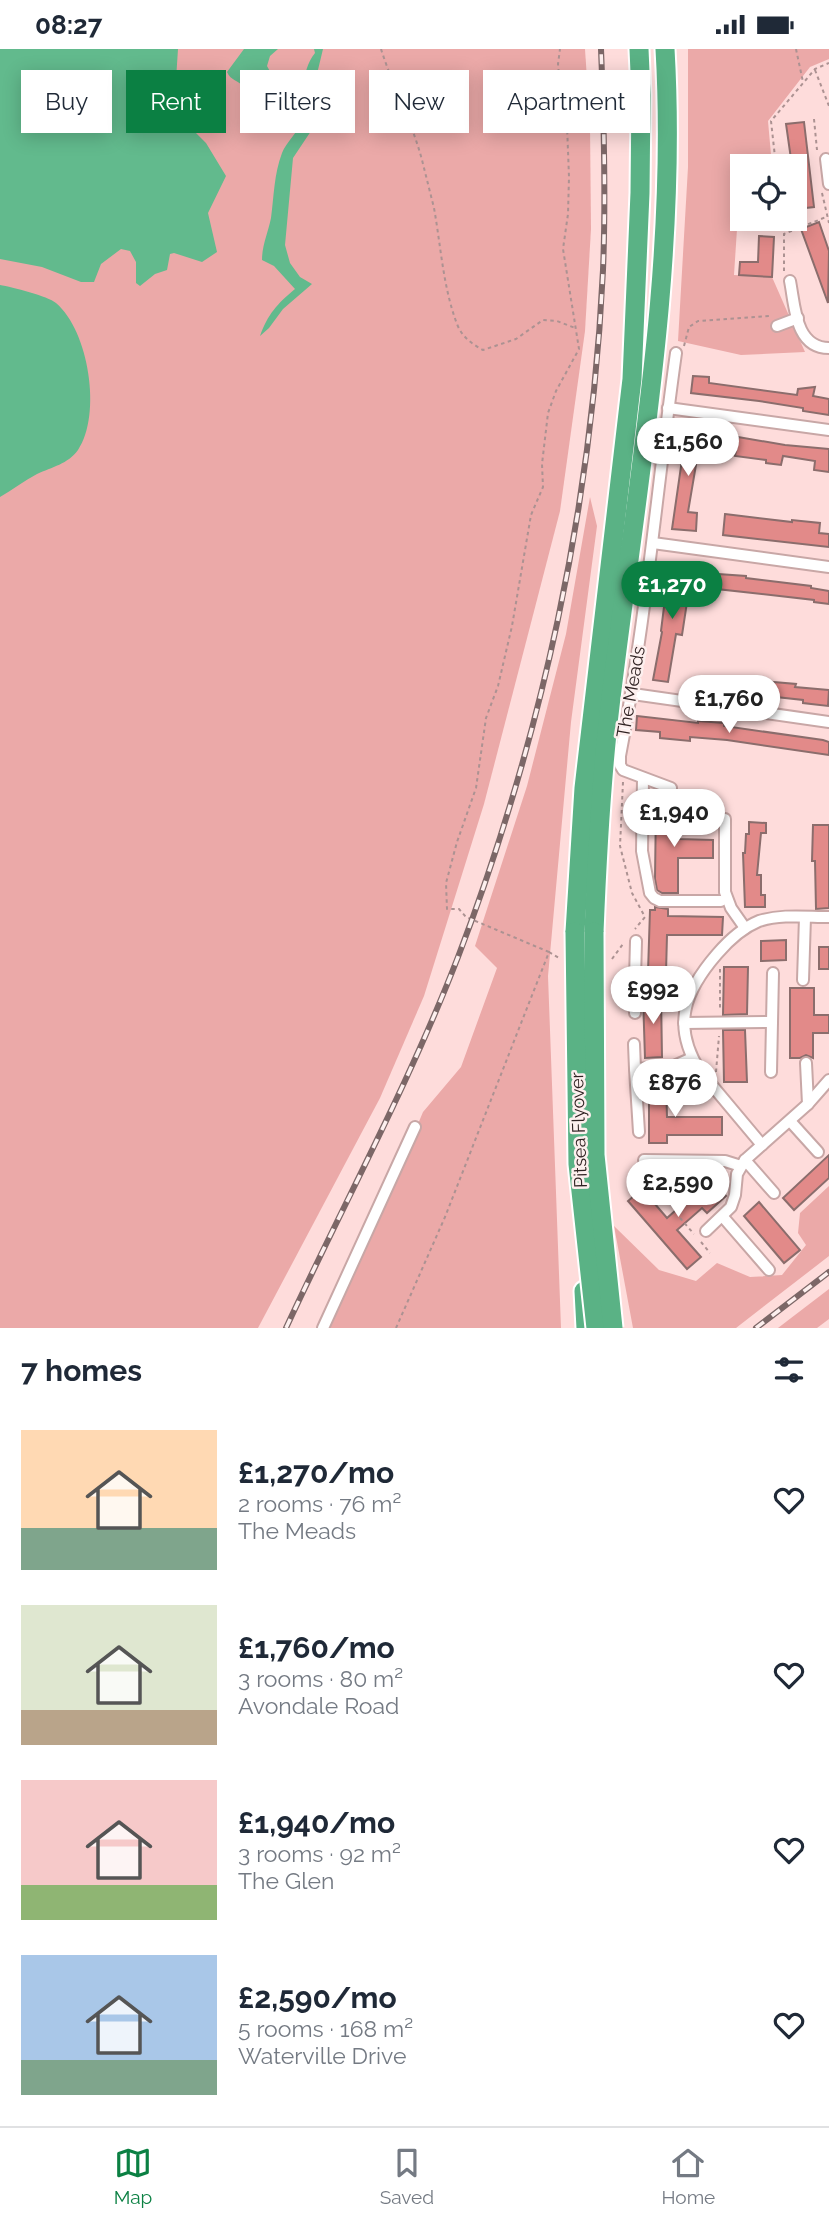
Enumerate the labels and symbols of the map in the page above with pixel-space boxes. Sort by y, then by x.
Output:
pin: £1,560 [631,419,745,478]
pin: £1,270 [615,561,729,621]
street label: The Meads [612,644,649,739]
pin: £1,760 [672,675,786,735]
pin: £1,940 [617,789,731,849]
pin: £992 [612,967,694,1026]
pin: £876 [634,1059,716,1119]
street label: Pitsea Flyover [566,1071,591,1188]
pin: £2,590 [621,1159,735,1219]

